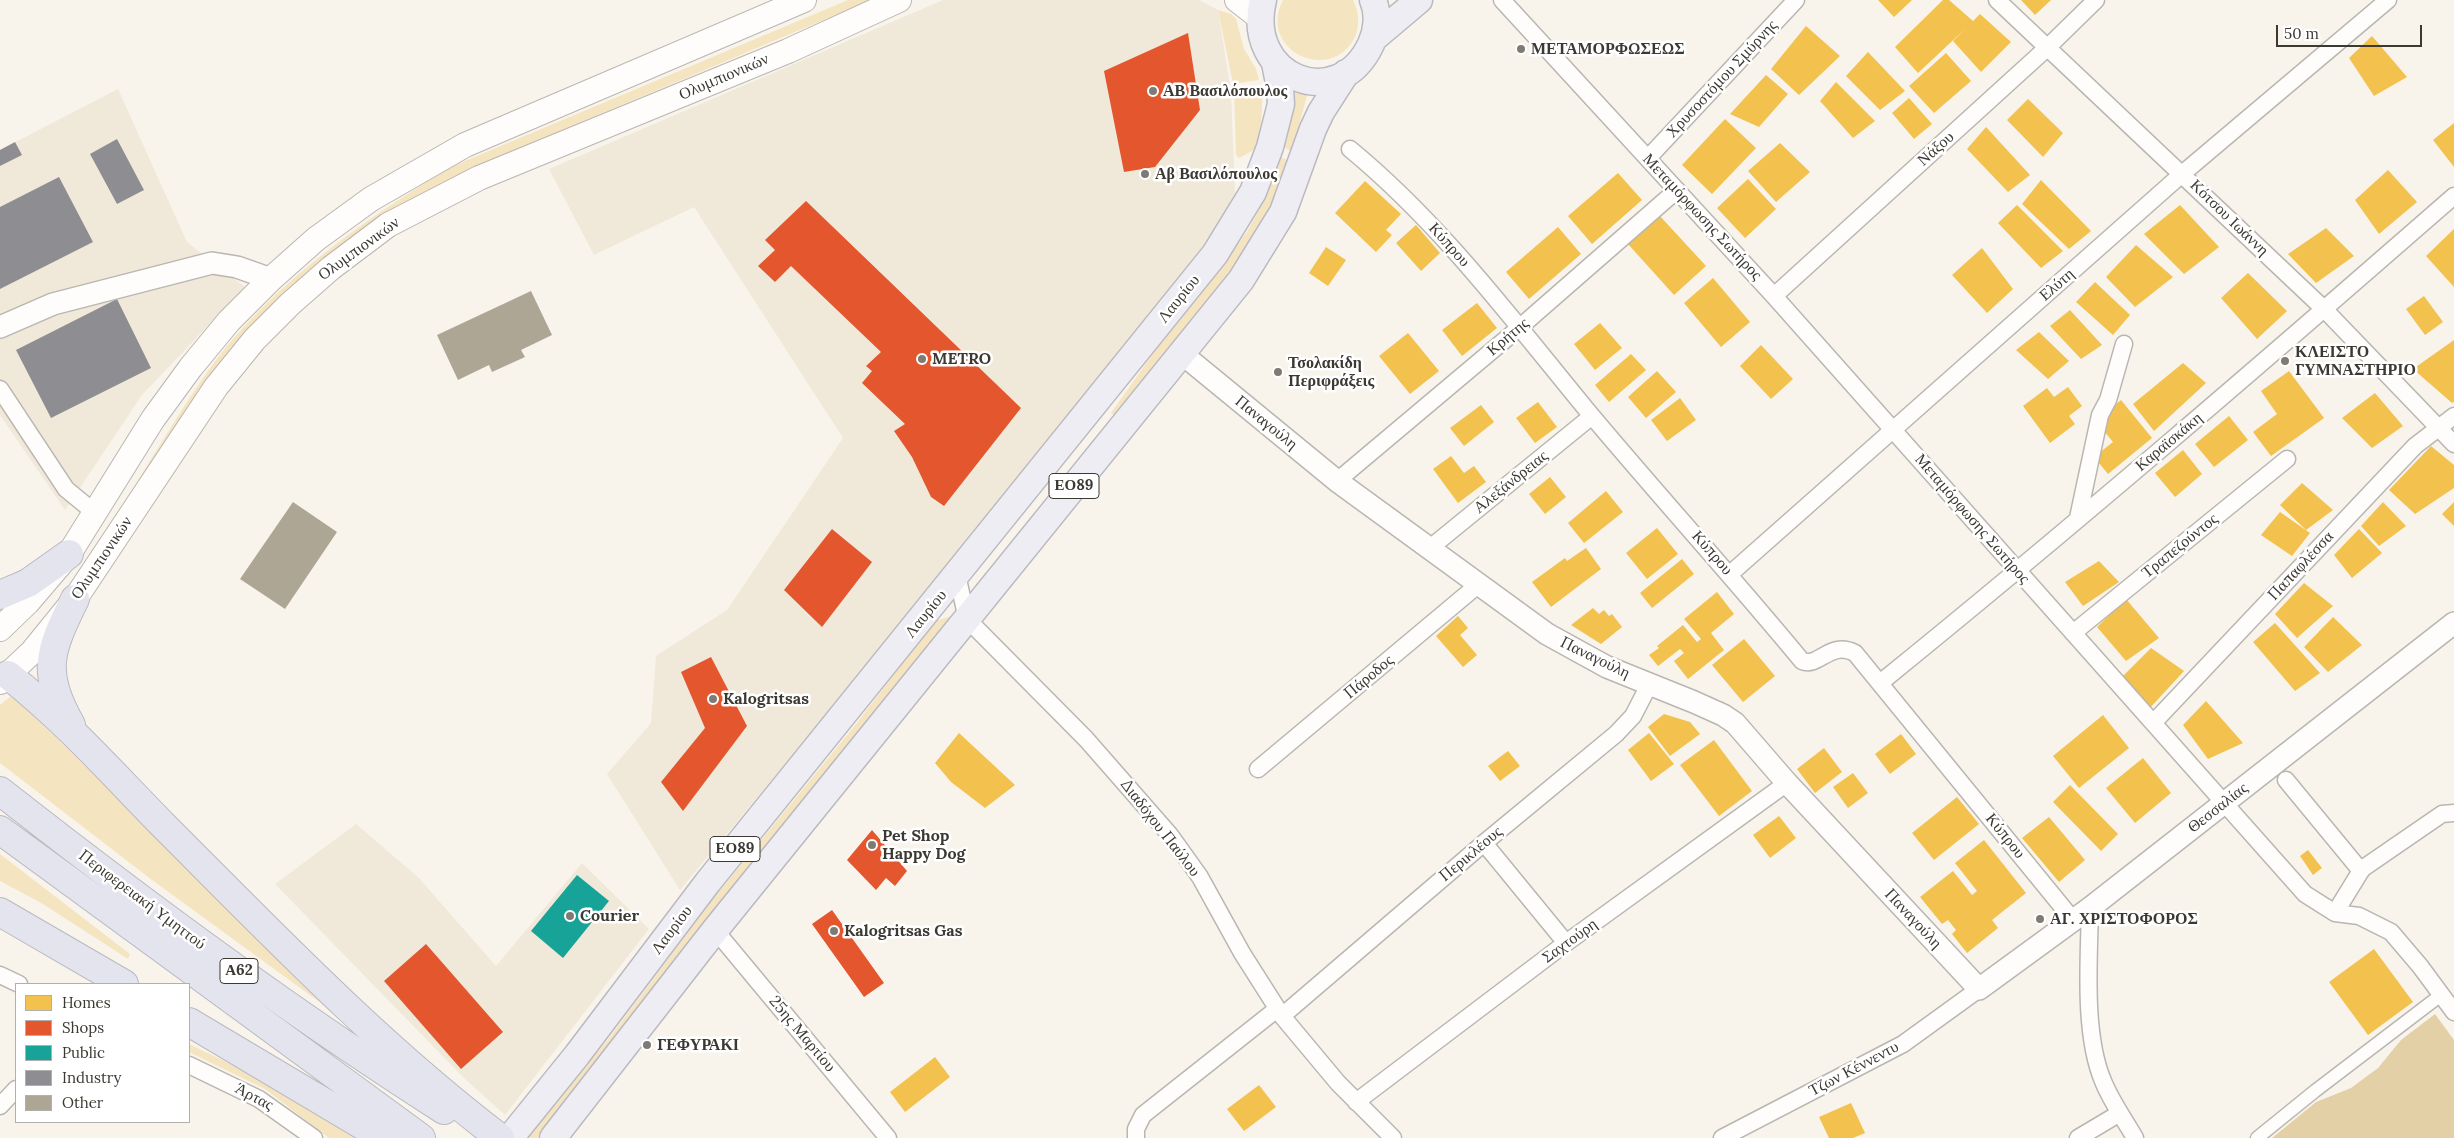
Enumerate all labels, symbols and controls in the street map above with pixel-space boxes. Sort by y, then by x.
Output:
scale bar [2279,15,2425,47]
street label: Χρυσοστόμου Σμύρνης [1662,16,1782,142]
text: 50 m [2284,24,2319,43]
place label: ΜΕΤΑΜΟΡΦΩΣΕΩΣ [1531,39,1685,59]
marker: ΜΕΤΑΜΟΡΦΩΣΕΩΣ [1515,43,1527,55]
street label: Ολυμπιονικών [676,49,772,105]
place label: ΑΒ Βασιλόπουλος [1163,81,1287,101]
marker: ΑΒ Βασιλόπουλος [1147,85,1159,97]
street label: Νάξου [1914,128,1958,170]
street label: Μεταμόρφωσης Σωτήρος [1638,150,1766,284]
place label: Αβ Βασιλόπουλος [1155,164,1277,184]
marker: Αβ Βασιλόπουλος [1139,168,1151,180]
street label: Κότσου Ιωάννη [2186,176,2272,260]
street label: Ολυμπιονικών [315,213,403,285]
street label: Κύπρου [1424,219,1474,271]
street label: Ελύτη [2036,265,2078,305]
street label: Λαυρίου [1154,271,1204,327]
street label: Κρήτης [1483,314,1533,360]
place label: ΚΛΕΙΣΤΟ ΓΥΜΝΑΣΤΗΡΙΟ [2295,342,2416,380]
place label: METRO [932,349,991,369]
marker: METRO [916,353,928,365]
place label: Τσολακίδη Περιφράξεις [1288,353,1374,391]
marker: ΚΛΕΙΣΤΟ ΓΥΜΝΑΣΤΗΡΙΟ [2279,355,2291,367]
marker: Τσολακίδη Περιφράξεις [1272,366,1284,378]
street label: Παναγούλη [1231,392,1301,454]
street label: Καραϊσκάκη [2132,408,2206,476]
street label: Αλεξάνδρειας [1470,446,1552,518]
street label: Μεταμόρφωσης Σωτήρος [1910,450,2034,588]
road number: ΕΟ89 [1049,474,1099,498]
street label: Τραπεζούντος [2138,510,2222,582]
street label: Ολυμπιονικών [67,513,137,603]
street label: Κύπρου [1687,527,1737,579]
street label: Παπαφλέσσα [2264,527,2338,605]
street label: Λαυρίου [901,586,951,642]
street label: Παναγούλη [1557,633,1633,683]
street label: Πάροδος [1340,651,1398,703]
place label: Kalogritsas [723,689,809,709]
marker: Kalogritsas [707,693,719,705]
street label: Διαδόχου Παύλου [1116,775,1204,881]
street label: Θεσσαλίας [2184,779,2252,837]
street label: Κύπρου [1981,810,2029,862]
street label: Περικλέους [1436,822,1506,886]
place label: Pet Shop Happy Dog [882,826,965,864]
road number: ΕΟ89 [710,836,760,862]
marker: Pet Shop Happy Dog [866,839,878,851]
street label: Περιφερειακή Υμηττού [75,846,209,954]
street label: Παναγούλη [1880,885,1946,953]
street label: Λαυρίου [647,902,697,958]
place label: Courier [580,906,639,926]
place label: ΑΓ. ΧΡΙΣΤΟΦΟΡΟΣ [2050,909,2198,929]
marker: Courier [564,910,576,922]
marker: ΑΓ. ΧΡΙΣΤΟΦΟΡΟΣ [2034,913,2046,925]
street label: Σαχτούρη [1539,915,1601,967]
place label: Kalogritsas Gas [844,921,962,941]
marker: Kalogritsas Gas [828,925,840,937]
road number: Α62 [220,958,258,984]
legend [15,983,190,1123]
street label: 25ης Μαρτίου [765,992,839,1076]
text: Homes [62,993,111,1012]
text: Shops [62,1018,104,1037]
place label: ΓΕΦΥΡΑΚΙ [657,1035,739,1055]
street label: Τζων Κέννεντυ [1806,1037,1902,1101]
marker: ΓΕΦΥΡΑΚΙ [641,1039,653,1051]
text: Public [62,1043,105,1062]
text: Industry [62,1068,121,1087]
street label: Άρτας [232,1079,276,1115]
text: Other [62,1093,103,1112]

